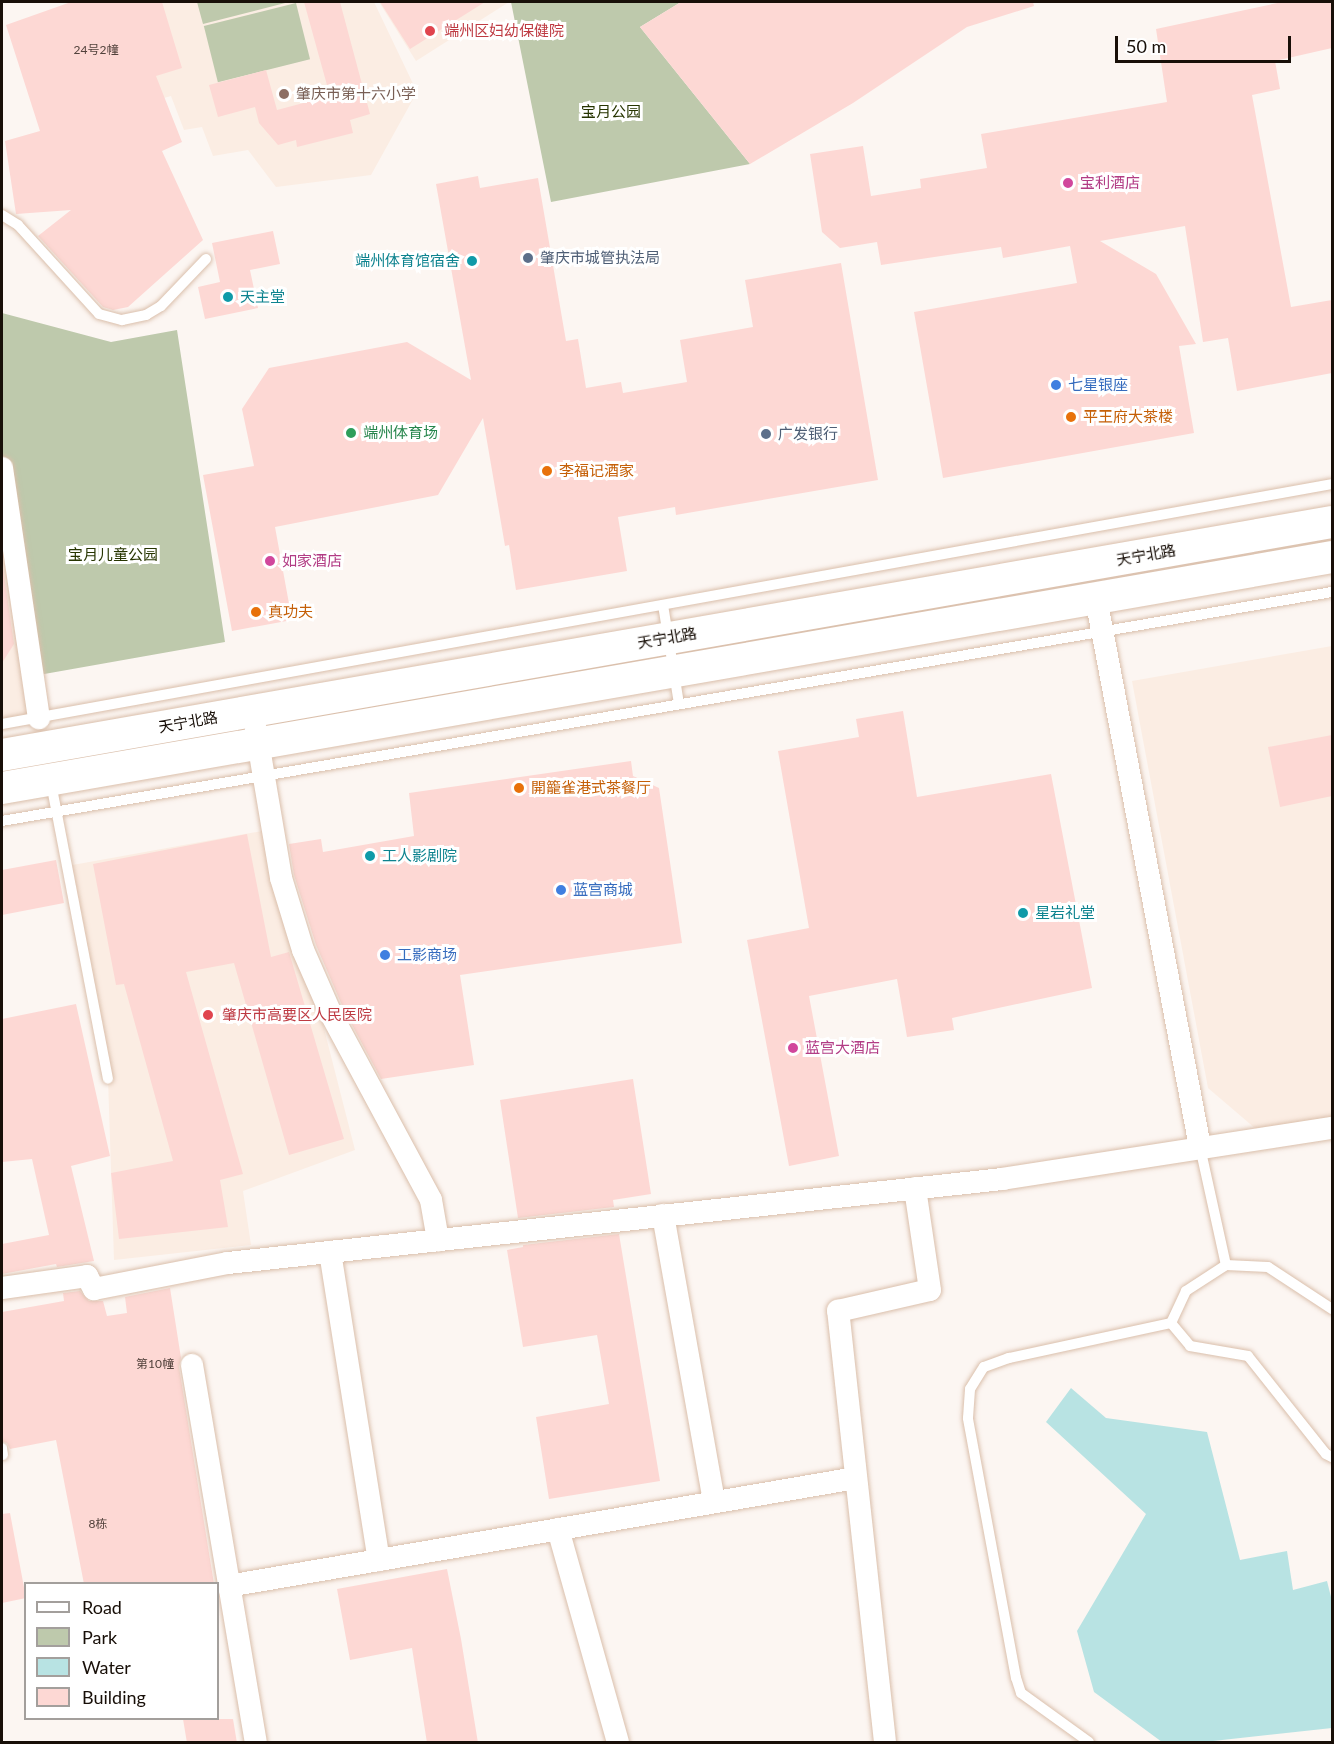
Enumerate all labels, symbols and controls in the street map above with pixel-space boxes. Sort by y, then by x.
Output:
marker: 端州区妇幼保健院 [421,22,439,40]
place label: 端州区妇幼保健院 [444,22,564,40]
scale bar [1118,24,1294,62]
text: 50 m [1126,35,1166,57]
house number: 24号2幢 [74,43,118,57]
place label: 肇庆市第十六小学 [296,85,416,103]
marker: 肇庆市第十六小学 [277,87,291,101]
park label: 宝月公园 [581,103,641,121]
place label: 宝利酒店 [1080,174,1140,192]
marker: 宝利酒店 [1061,176,1075,190]
place label: 肇庆市城管执法局 [540,249,660,267]
marker: 肇庆市城管执法局 [521,251,535,265]
place label: 端州体育馆宿舍 [355,252,460,270]
marker: 端州体育馆宿舍 [465,254,479,268]
place label: 天主堂 [240,288,285,306]
marker: 天主堂 [221,290,235,304]
place label: 七星银座 [1068,376,1128,394]
marker: 七星银座 [1049,378,1063,392]
place label: 平王府大茶楼 [1083,408,1173,426]
marker: 平王府大茶楼 [1064,410,1078,424]
place label: 端州体育场 [363,424,438,442]
place label: 广发银行 [778,425,838,443]
marker: 端州体育场 [344,426,358,440]
marker: 广发银行 [759,427,773,441]
place label: 李福记酒家 [559,462,634,480]
marker: 李福记酒家 [540,464,554,478]
street label: 天宁北路 [1115,541,1177,569]
park label: 宝月儿童公园 [68,546,158,564]
place label: 如家酒店 [282,552,342,570]
marker: 如家酒店 [263,554,277,568]
place label: 真功夫 [268,603,313,621]
marker: 真功夫 [249,605,263,619]
street label: 天宁北路 [636,624,698,652]
street label: 天宁北路 [157,708,219,736]
place label: 開籠雀港式茶餐厅 [531,779,651,797]
marker: 開籠雀港式茶餐厅 [512,781,526,795]
place label: 工人影剧院 [382,847,457,865]
marker: 工人影剧院 [363,849,377,863]
place label: 蓝宫商城 [573,881,633,899]
marker: 蓝宫商城 [554,883,568,897]
place label: 星岩礼堂 [1035,904,1095,922]
marker: 星岩礼堂 [1016,906,1030,920]
place label: 工影商场 [397,946,457,964]
marker: 工影商场 [378,948,392,962]
marker: 肇庆市高要区人民医院 [199,1006,217,1024]
place label: 肇庆市高要区人民医院 [222,1006,372,1024]
place label: 蓝宫大酒店 [805,1039,880,1057]
marker: 蓝宫大酒店 [786,1041,800,1055]
house number: 第10幢 [136,1357,174,1371]
house number: 8栋 [89,1517,107,1531]
legend [24,1582,219,1720]
text: Road [82,1596,122,1618]
text: Park [82,1626,117,1648]
text: Water [82,1656,131,1678]
text: Building [82,1686,146,1708]

